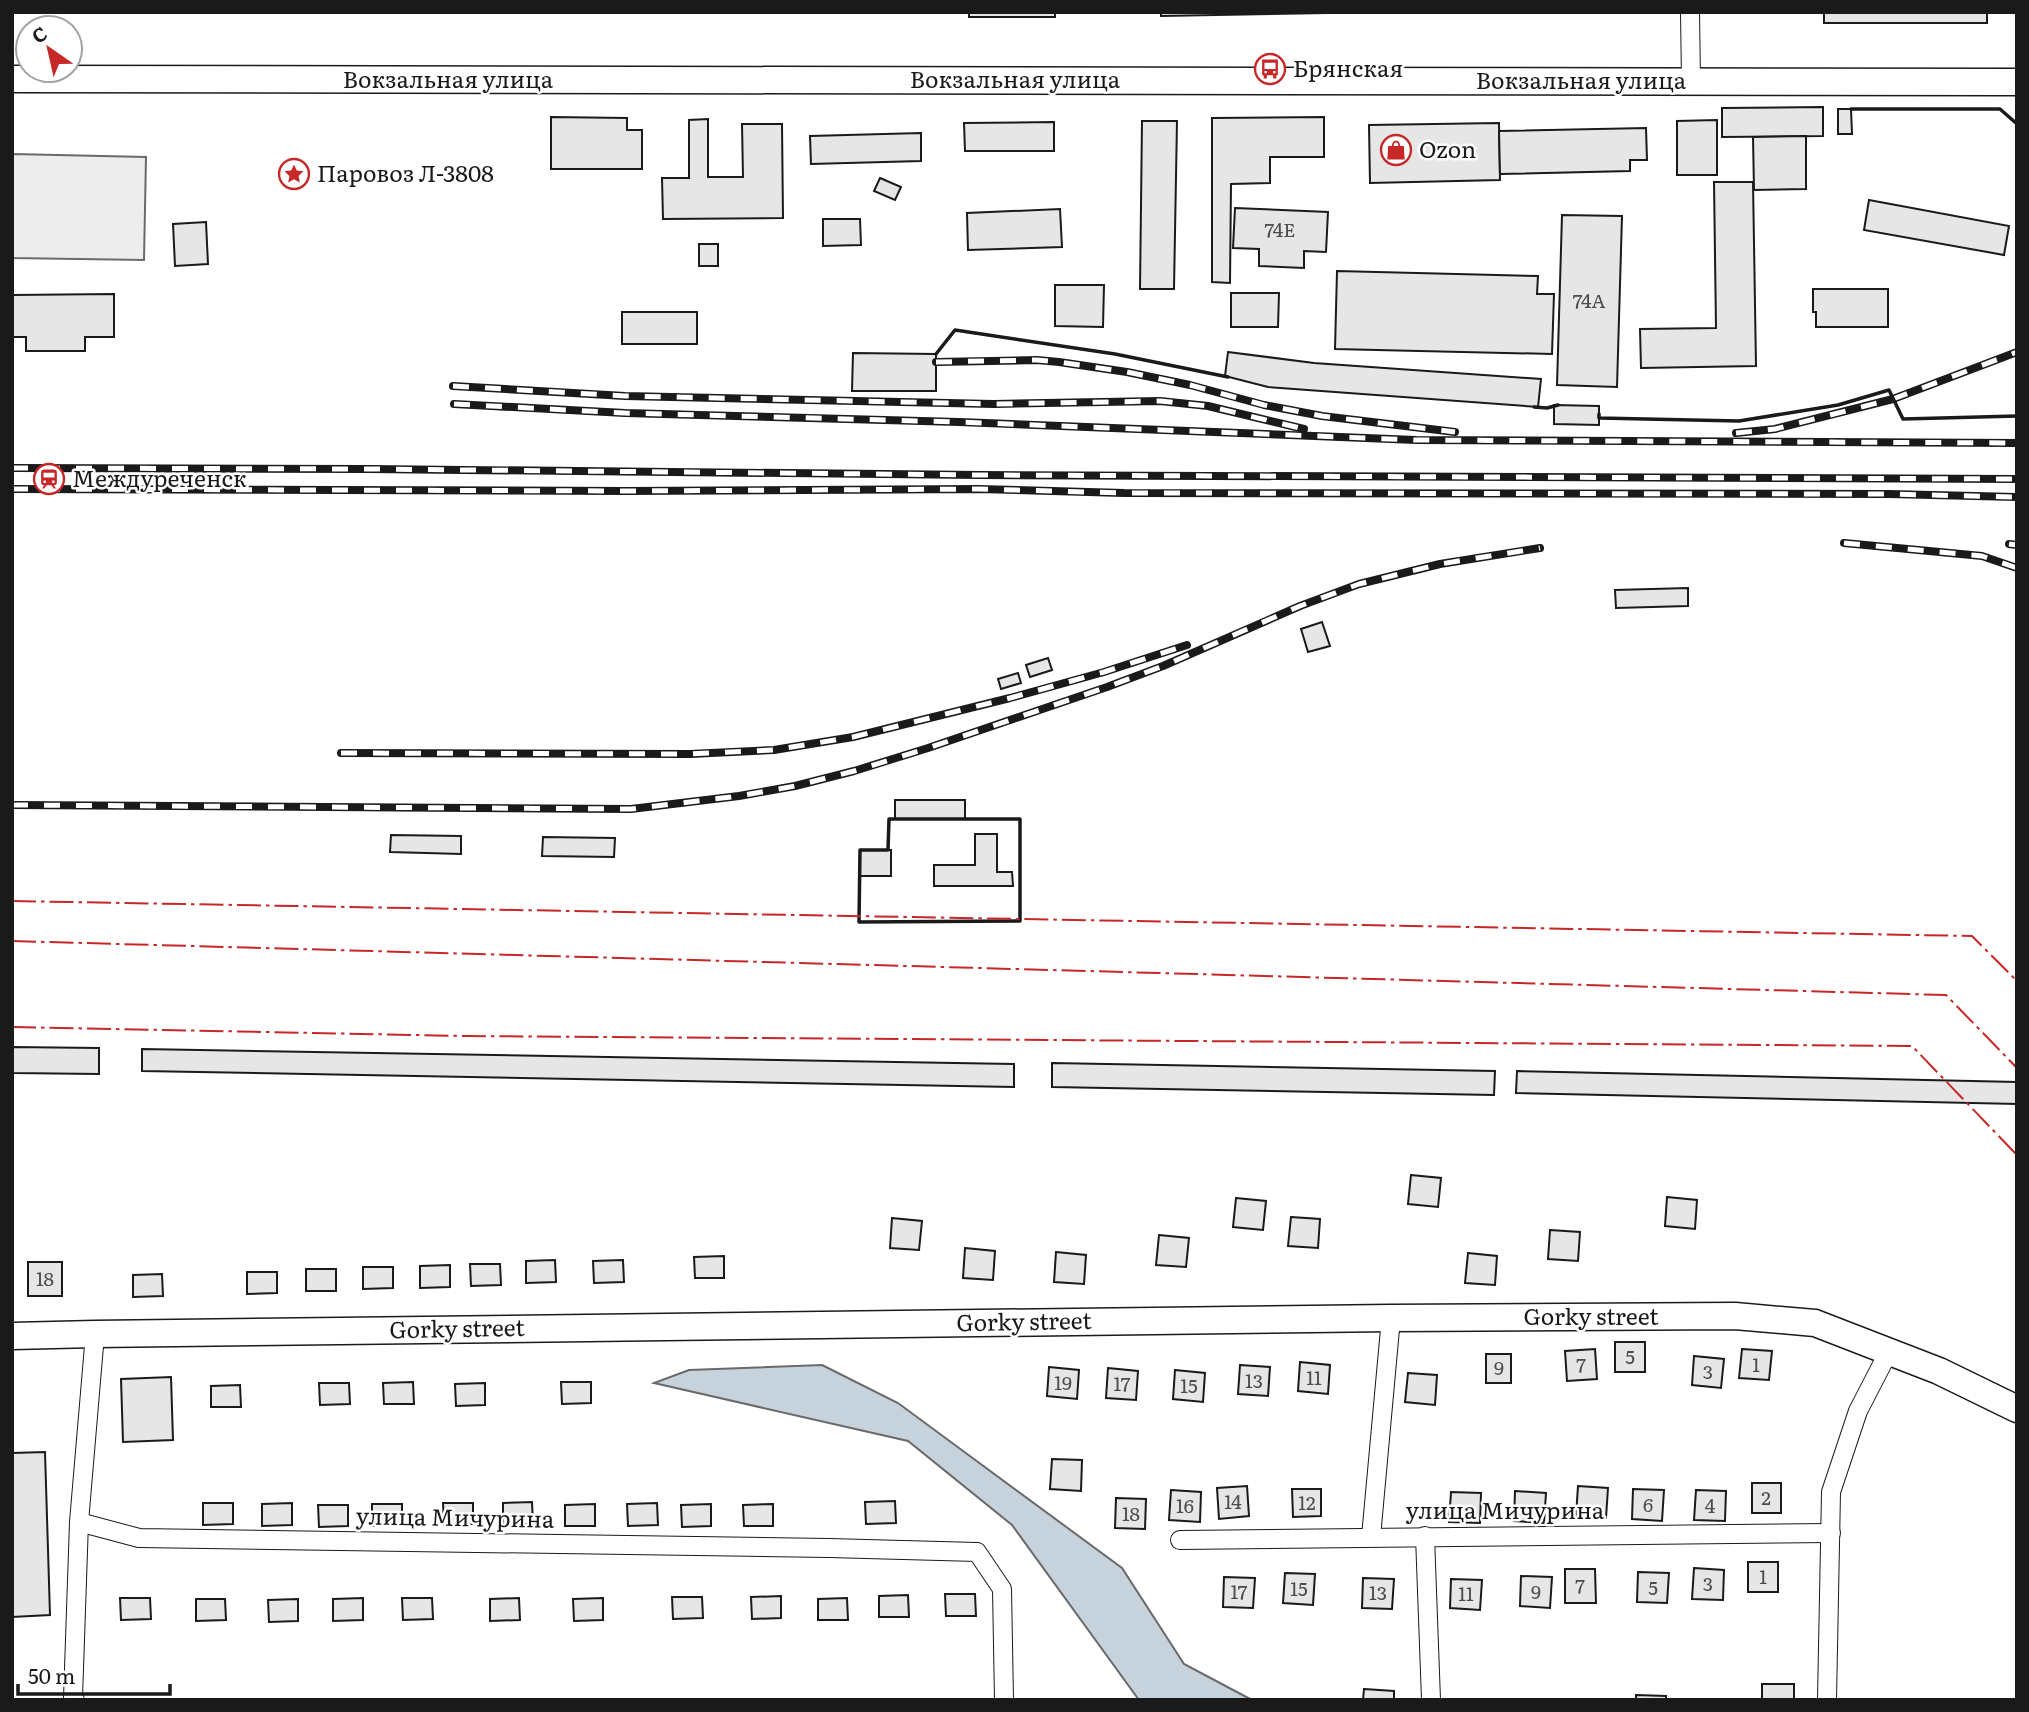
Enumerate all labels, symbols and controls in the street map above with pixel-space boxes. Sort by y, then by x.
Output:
north arrow [14,14,84,84]
text: С [26,19,52,49]
place label: Брянская [1293,50,1403,84]
bus stop icon: Брянская [1253,52,1287,86]
street label: Вокзальная улица [343,61,554,95]
street label: Вокзальная улица [910,61,1121,95]
street label: Вокзальная улица [1476,62,1687,96]
place label: Ozon [1419,131,1476,165]
shop icon: Ozon [1379,133,1413,167]
place label: Паровоз Л-3808 [317,155,494,189]
place icon: Паровоз Л-3808 [277,157,311,191]
house number: 74Е [1265,215,1295,243]
house number: 74А [1573,286,1605,314]
place label: Междуреченск [72,460,247,494]
station icon: Междуреченск [32,462,66,496]
house number: 18 [36,1264,54,1292]
street label: Gorky street [1523,1298,1659,1332]
street label: Gorky street [956,1302,1093,1338]
street label: Gorky street [389,1309,526,1345]
house number: 5 [1625,1342,1635,1370]
house number: 7 [1576,1350,1586,1378]
house number: 1 [1752,1350,1760,1378]
house number: 9 [1494,1353,1504,1381]
house number: 3 [1703,1357,1713,1385]
house number: 11 [1306,1363,1322,1391]
house number: 13 [1245,1366,1263,1394]
house number: 19 [1054,1368,1072,1396]
house number: 17 [1114,1369,1131,1397]
house number: 15 [1180,1371,1198,1399]
house number: 2 [1761,1483,1771,1511]
house number: 14 [1224,1487,1242,1515]
house number: 12 [1298,1488,1316,1516]
house number: 6 [1643,1490,1653,1518]
house number: 16 [1176,1491,1194,1519]
house number: 4 [1705,1491,1716,1519]
street label: улица Мичурина [1406,1492,1605,1526]
street label: улица Мичурина [355,1497,555,1535]
house number: 18 [1122,1499,1140,1527]
house number: 1 [1759,1562,1767,1590]
house number: 3 [1703,1569,1713,1597]
house number: 7 [1575,1571,1585,1599]
house number: 5 [1648,1573,1658,1601]
house number: 15 [1290,1574,1308,1602]
house number: 17 [1231,1577,1248,1605]
house number: 9 [1531,1577,1541,1605]
house number: 13 [1369,1578,1387,1606]
house number: 11 [1458,1579,1474,1607]
scale bar [18,1652,170,1696]
text: 50 m [28,1659,75,1690]

